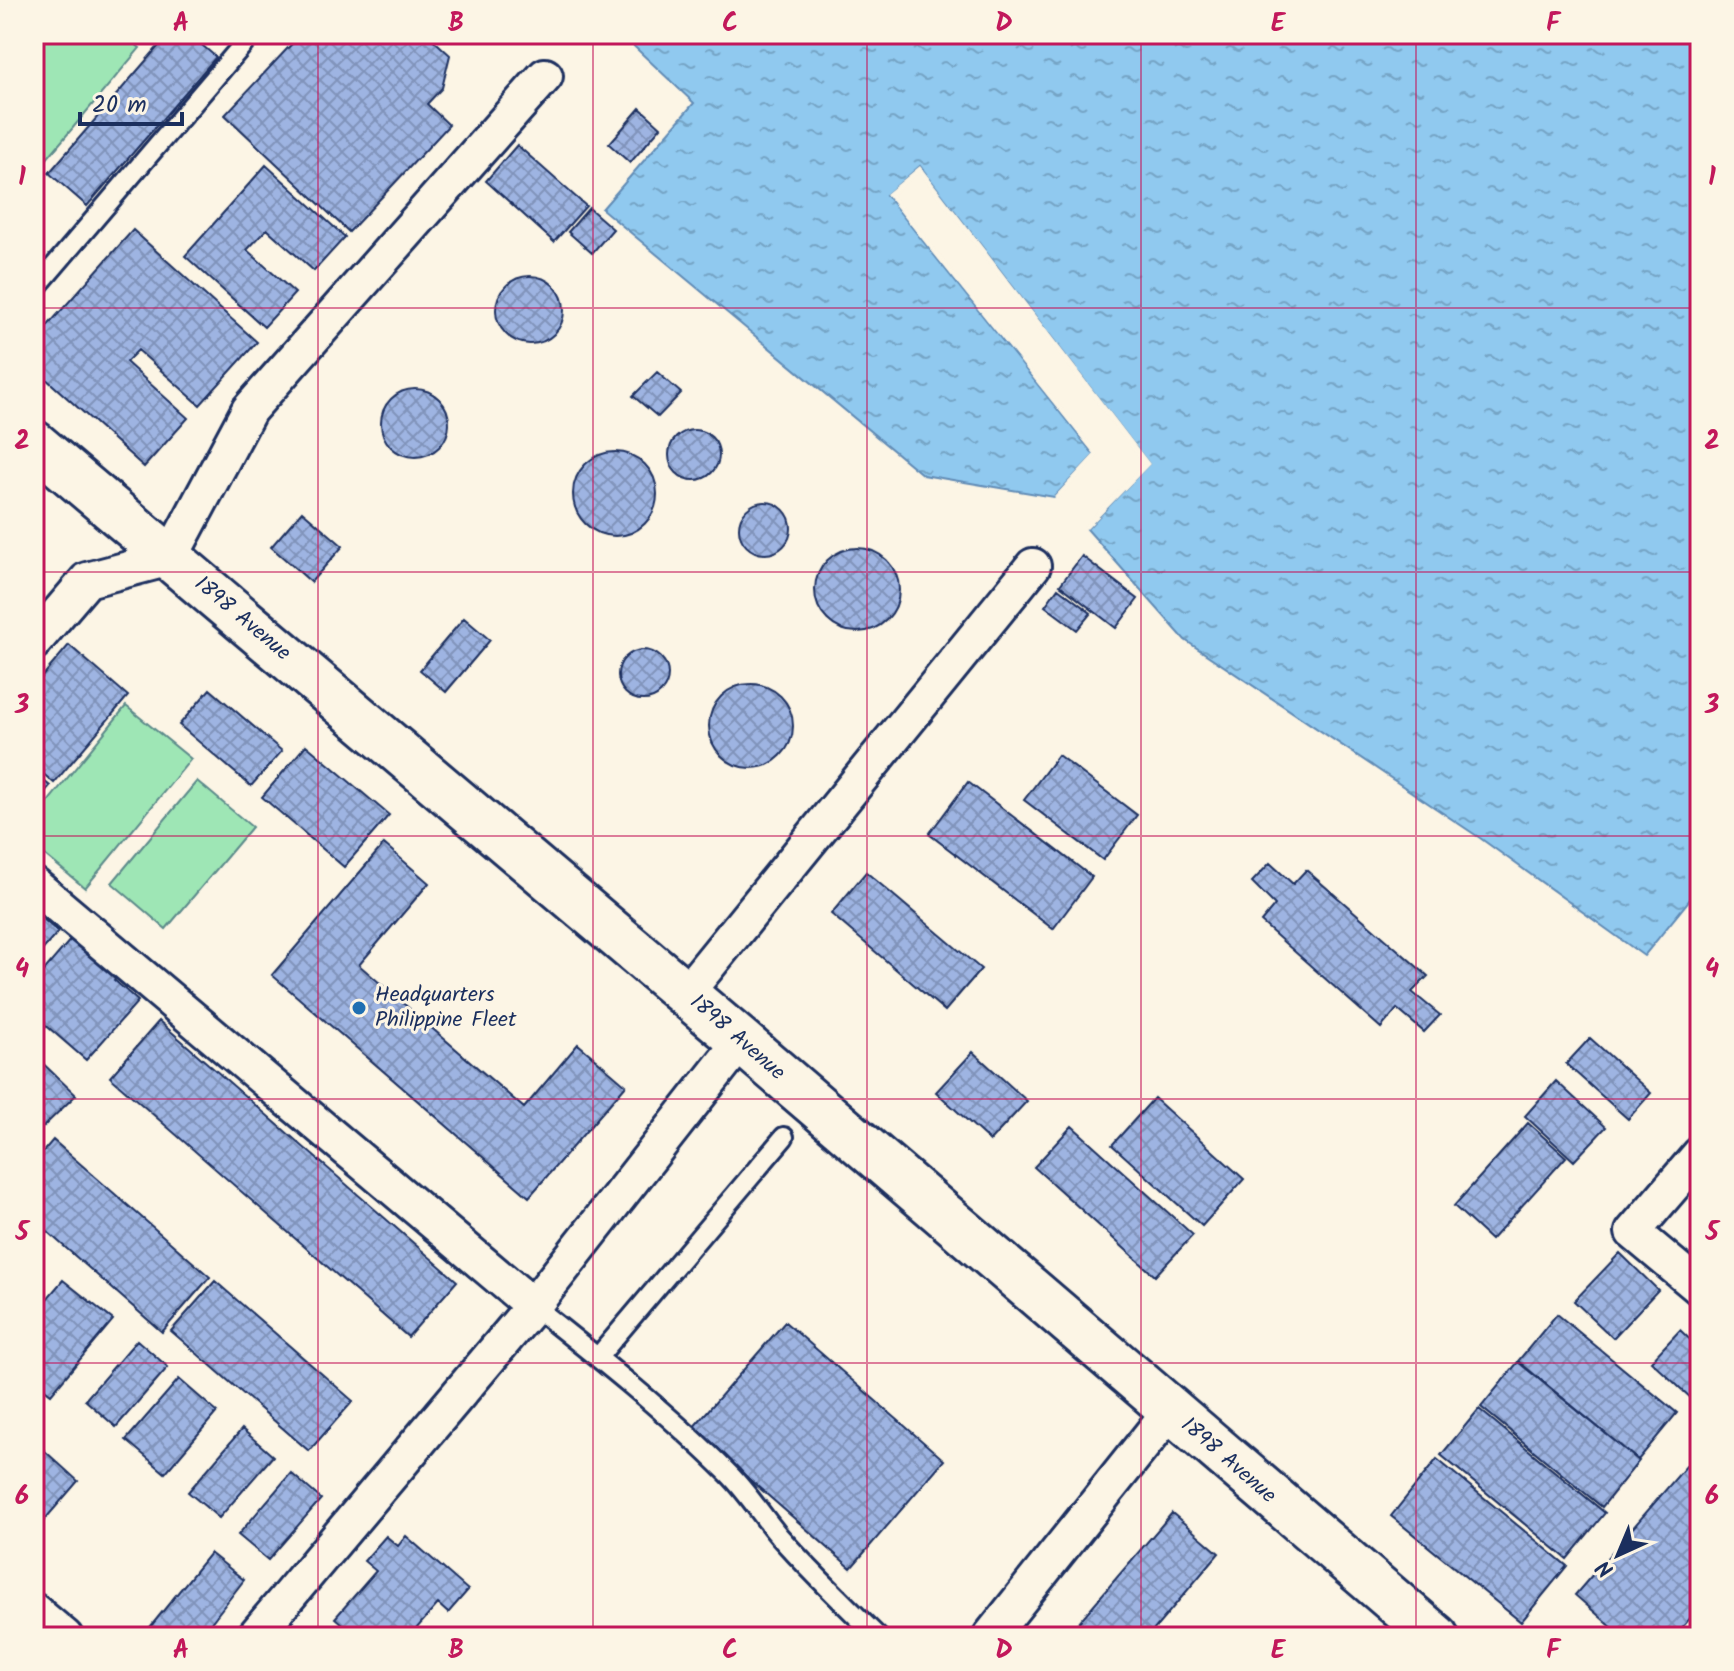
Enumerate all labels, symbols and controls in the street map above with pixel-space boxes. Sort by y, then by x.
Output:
text: A [173,3,189,45]
text: B [448,3,464,45]
text: C [722,3,738,45]
text: D [995,3,1013,45]
text: E [1271,3,1287,45]
text: F [1546,3,1562,45]
scale bar [80,76,182,126]
text: 20 m [92,86,147,125]
text: 1 [18,157,26,199]
text: 1 [1708,157,1716,199]
text: 2 [14,421,30,463]
text: 2 [1704,421,1720,463]
street label: 1898 Avenue [186,568,298,670]
text: 3 [14,685,29,727]
text: 3 [1704,685,1719,727]
text: 4 [15,949,29,991]
text: 4 [1705,949,1719,991]
place label: Headquarters Philippine Fleet [375,978,517,1038]
street label: 1898 Avenue [681,986,793,1090]
marker: Headquarters Philippine Fleet [350,999,368,1017]
text: 5 [14,1212,30,1254]
text: 5 [1704,1212,1720,1254]
street label: 1898 Avenue [1172,1409,1284,1513]
text: 6 [15,1476,29,1518]
text: 6 [1705,1476,1719,1518]
north arrow [1578,1515,1658,1595]
text: N [1589,1550,1623,1585]
text: A [173,1630,189,1671]
text: B [448,1630,464,1671]
text: C [722,1630,738,1671]
text: D [995,1630,1013,1671]
text: E [1271,1630,1287,1671]
text: F [1546,1630,1562,1671]

